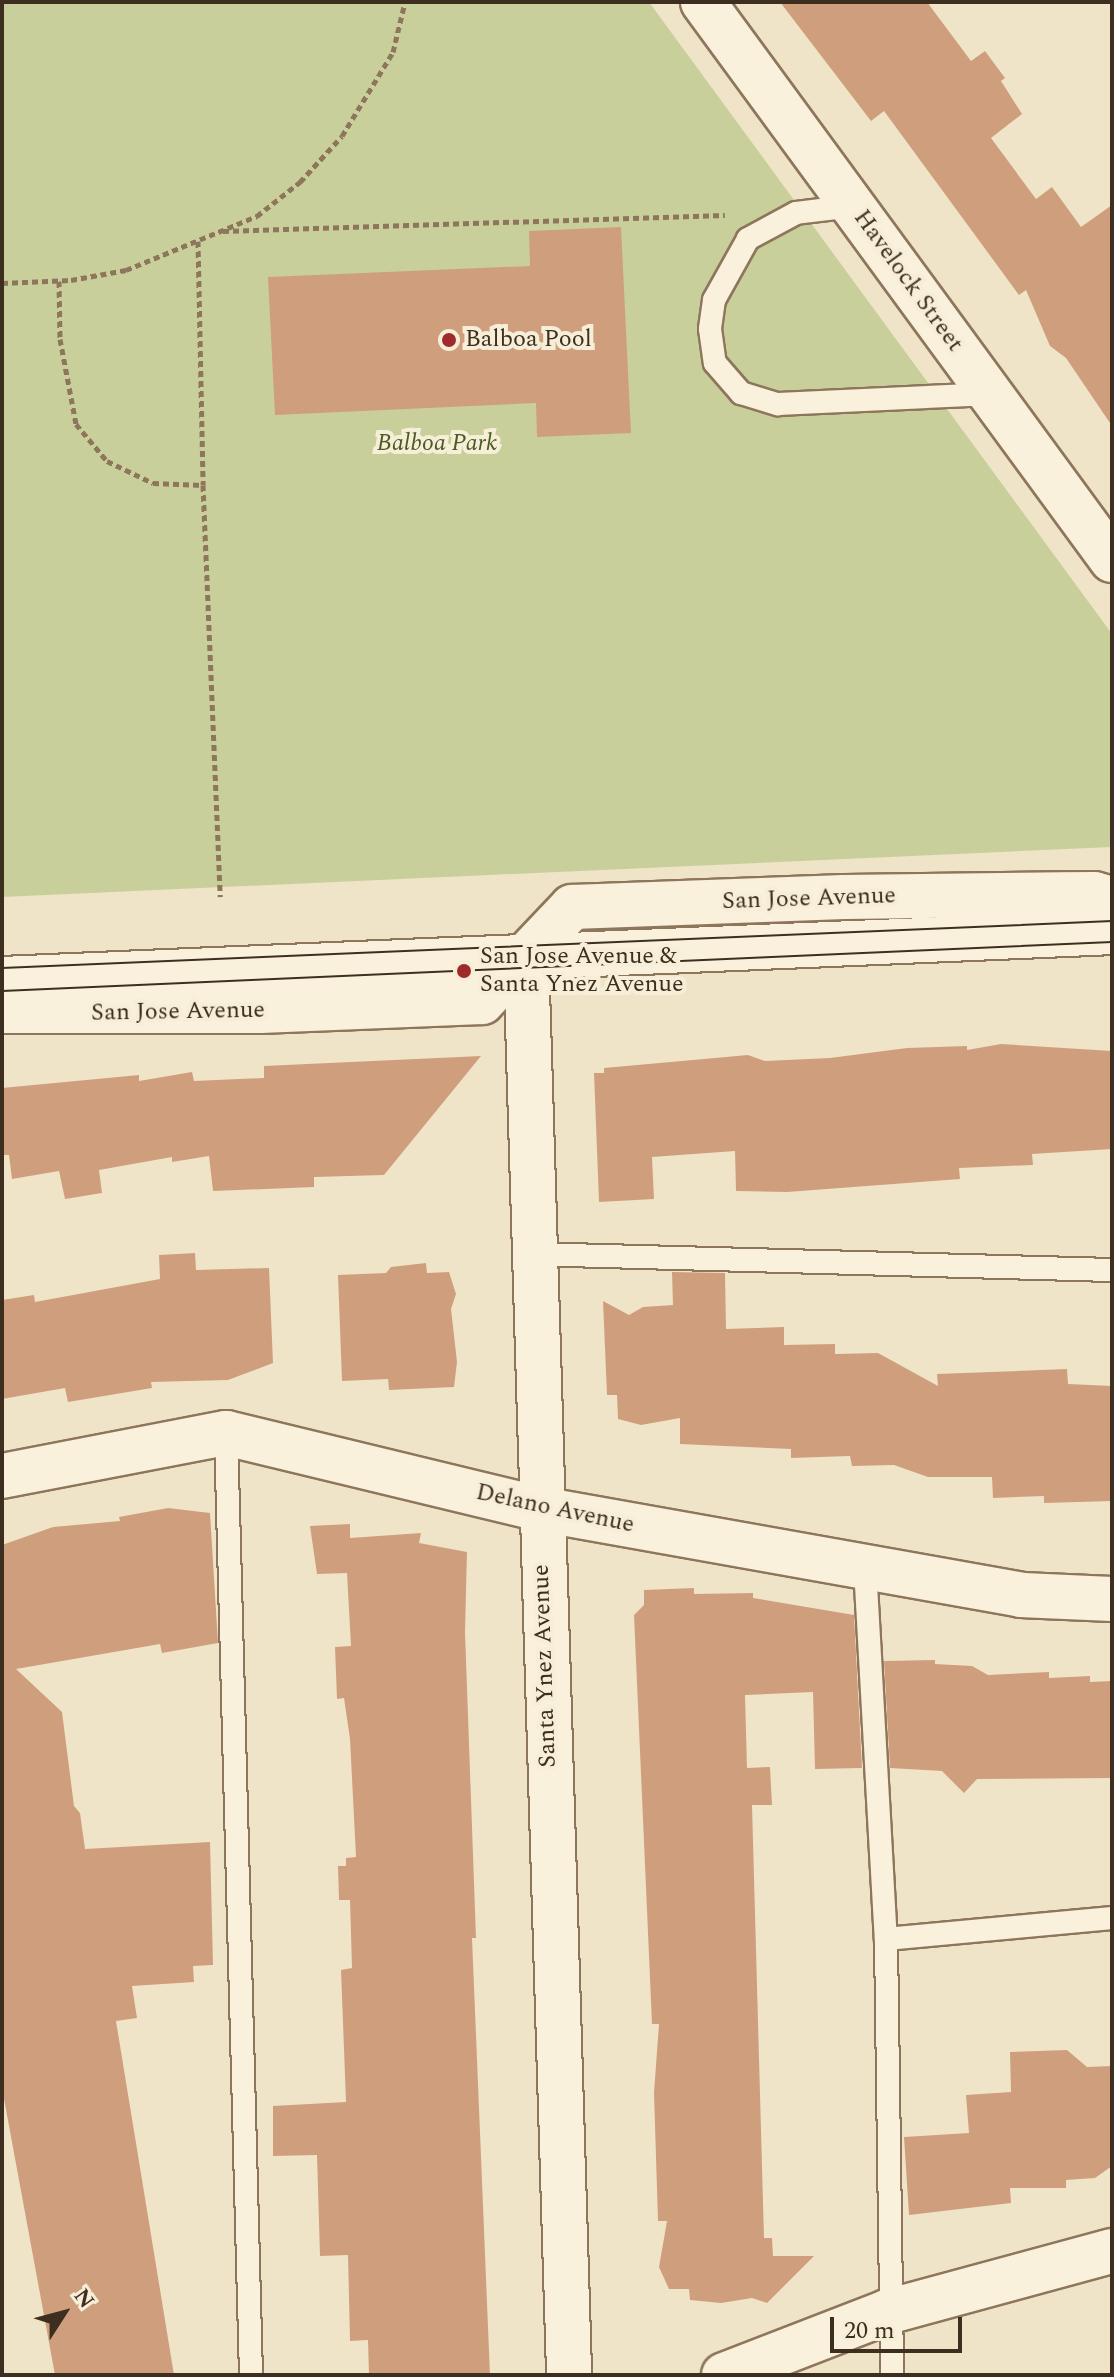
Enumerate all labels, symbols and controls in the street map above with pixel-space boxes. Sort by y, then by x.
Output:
street label: Havelock Street [847,204,969,358]
place label: Balboa Pool [465,326,592,354]
marker: Balboa Pool [440,331,458,349]
park label: Balboa Park [377,430,497,458]
street label: San Jose Avenue [722,882,896,916]
place label: San Jose Avenue & Santa Ynez Avenue [480,943,684,999]
marker: San Jose Avenue & Santa Ynez Avenue [455,962,473,980]
street label: San Jose Avenue [91,996,265,1028]
street label: Delano Avenue [473,1478,637,1540]
street label: Santa Ynez Avenue [527,1564,563,1768]
north arrow [24,2273,104,2353]
text: N [65,2282,102,2316]
scale bar [834,2301,966,2351]
text: 20 m [844,2313,895,2349]

